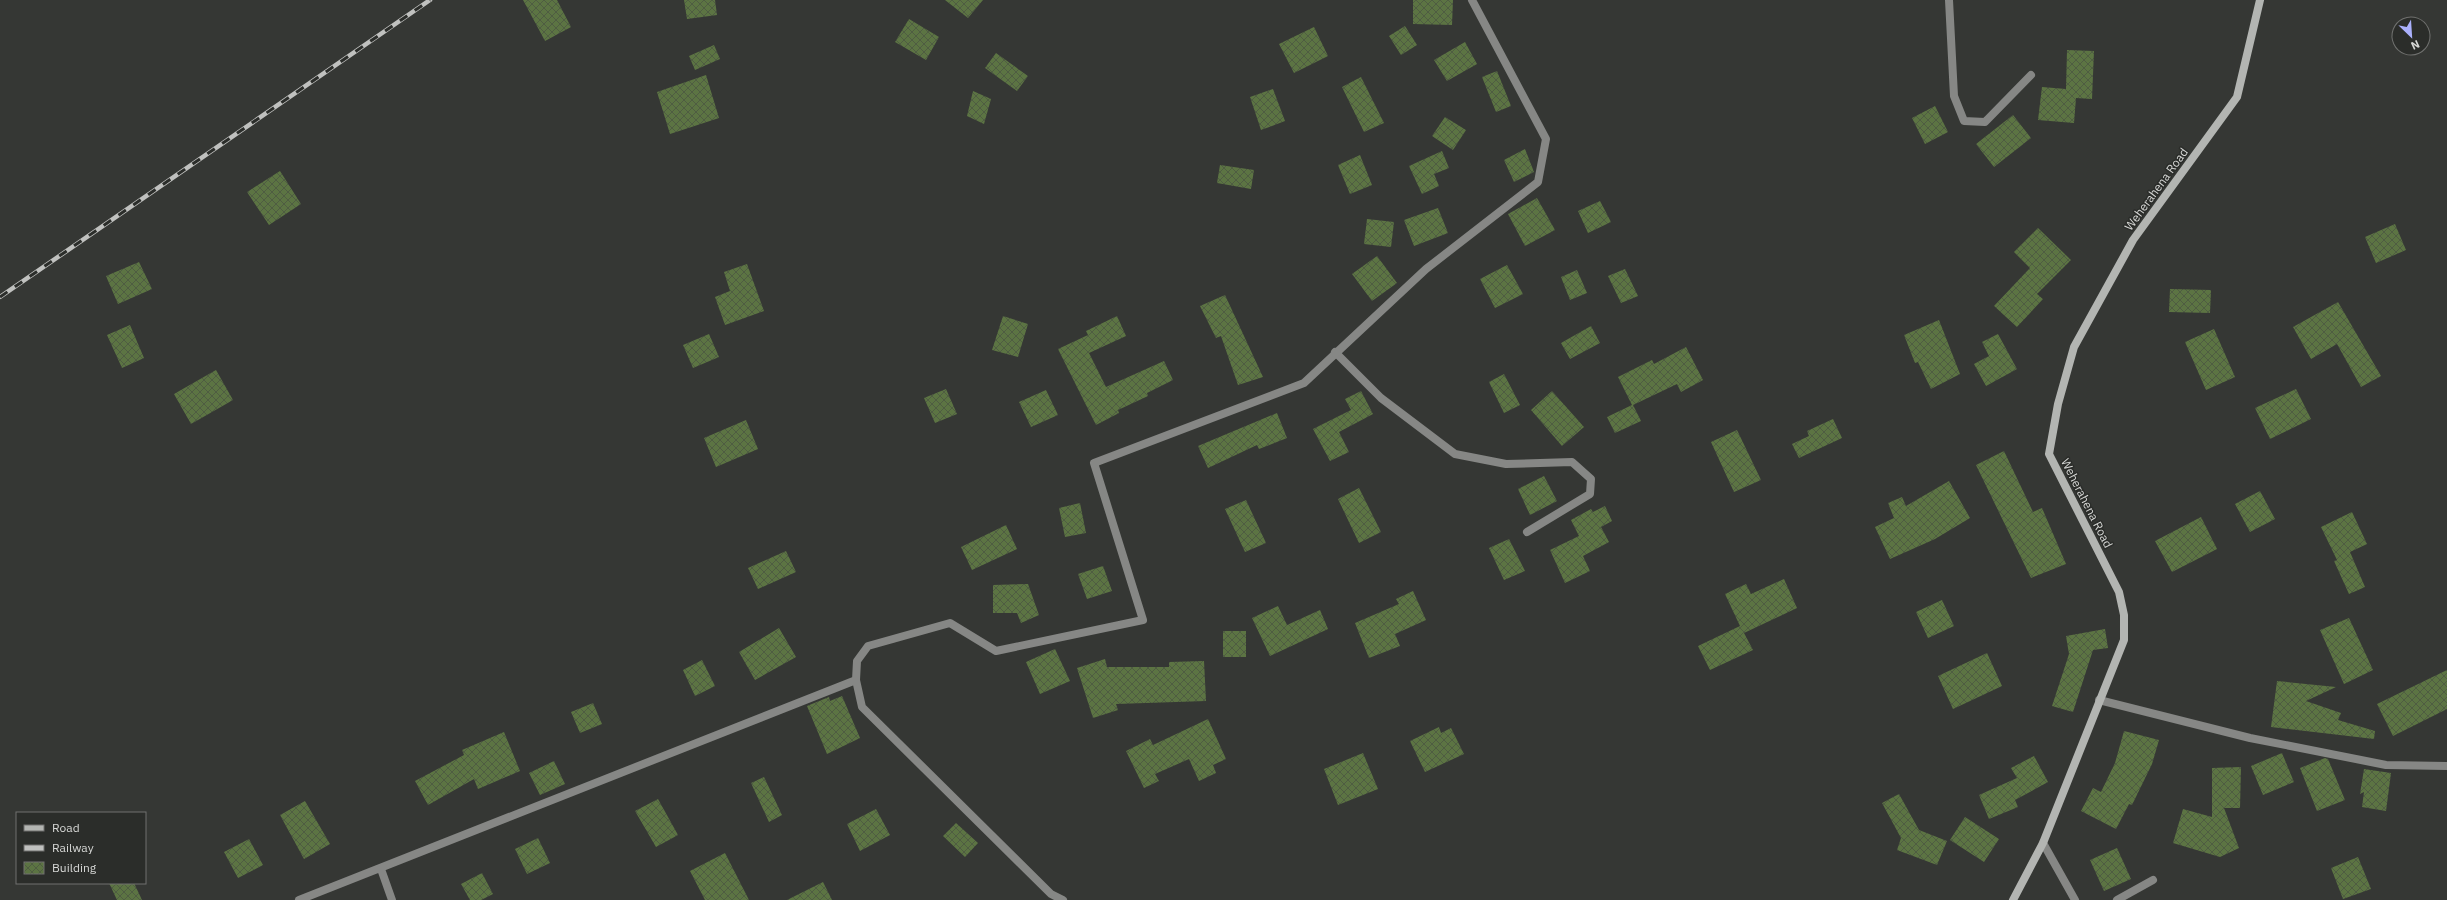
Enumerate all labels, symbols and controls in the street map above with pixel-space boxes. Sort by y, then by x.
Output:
north arrow [2391,16,2431,56]
text: N [2409,37,2422,53]
street label: Weherahena Road [2121,145,2191,233]
street label: Weherahena Road [2058,456,2116,550]
legend [16,812,146,884]
text: Road [52,820,80,835]
text: Railway [52,840,94,855]
text: Building [52,860,97,875]

